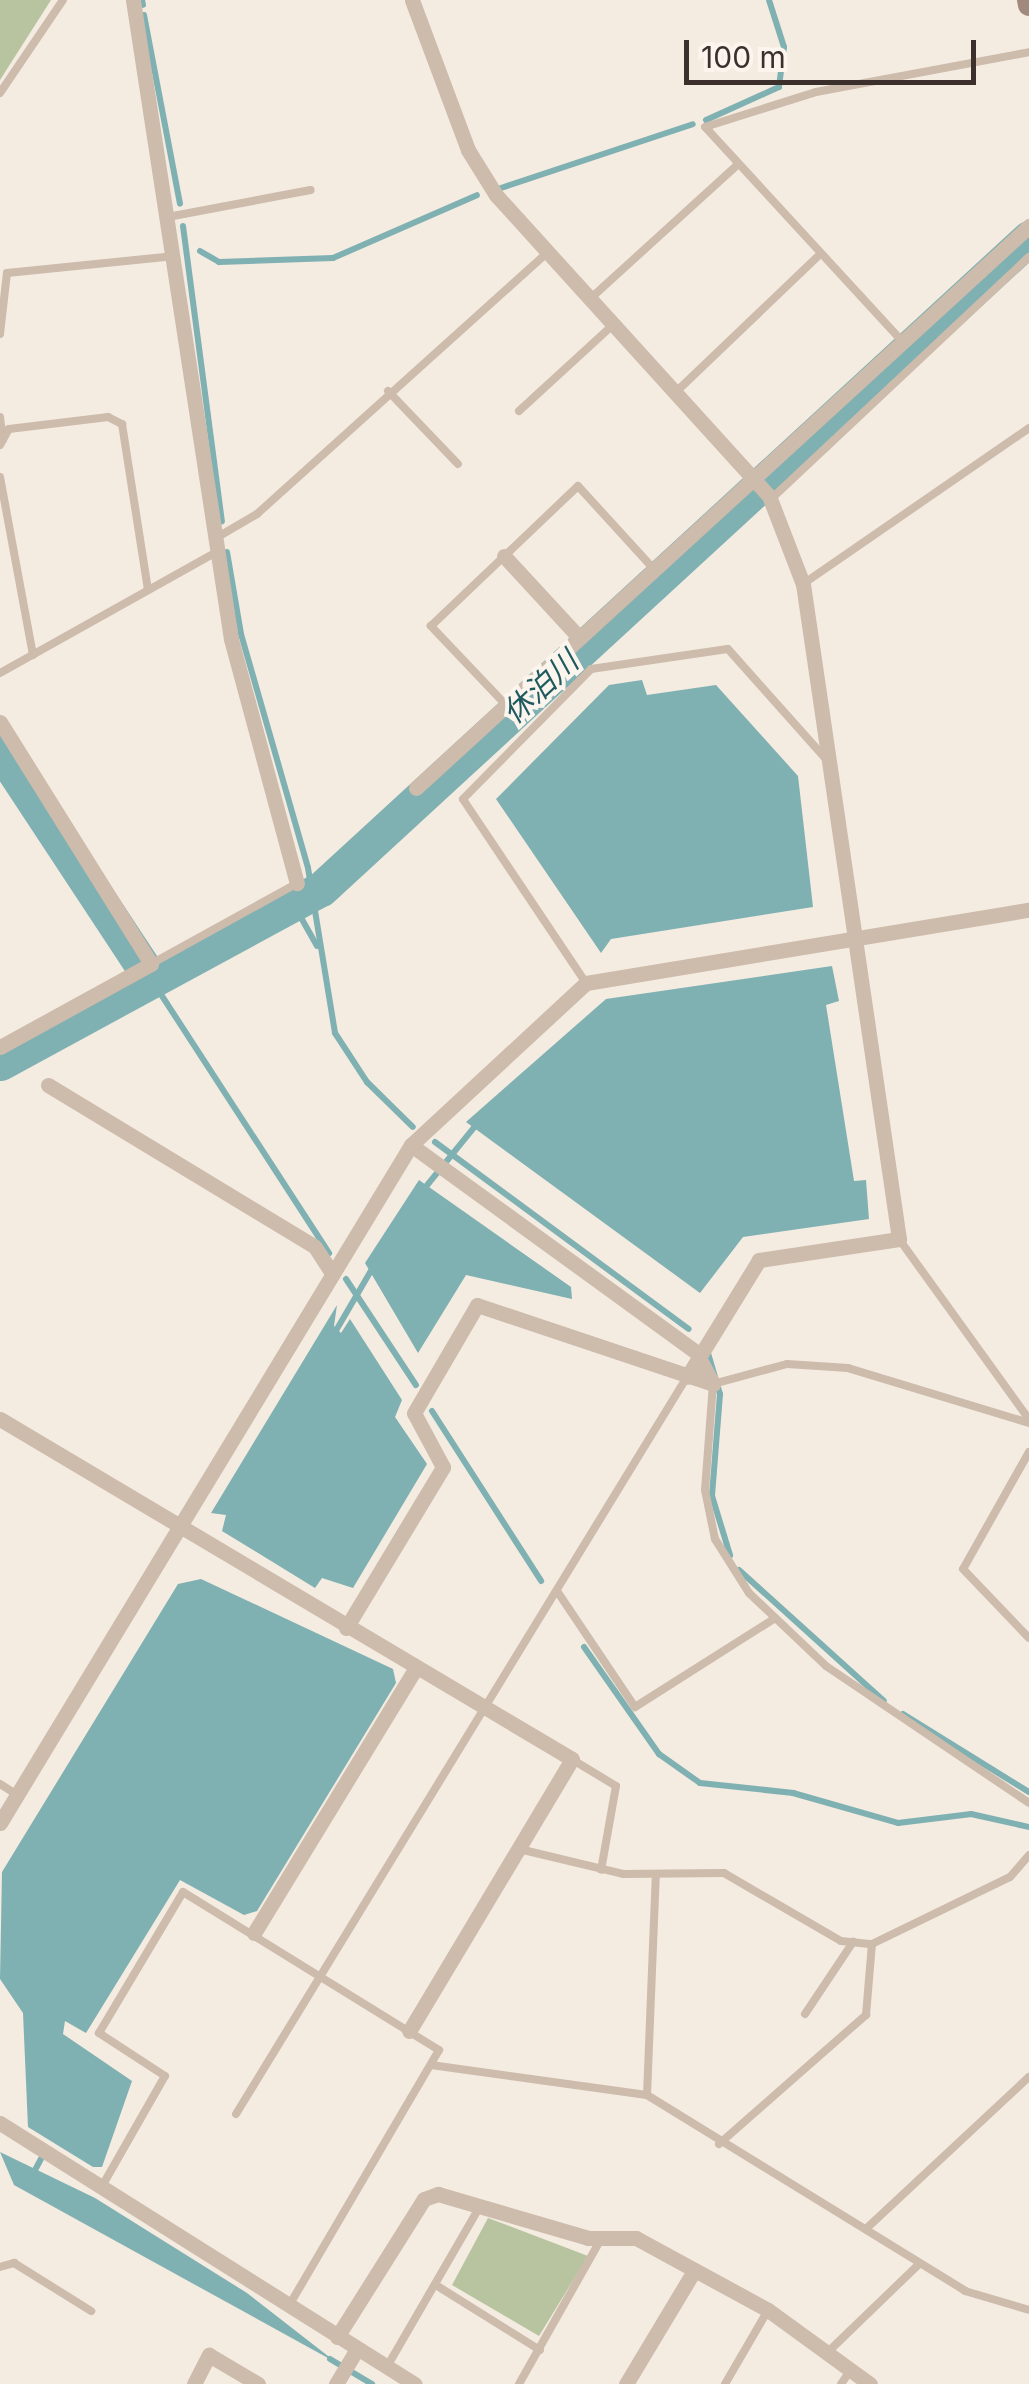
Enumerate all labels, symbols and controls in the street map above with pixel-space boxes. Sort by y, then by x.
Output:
scale bar [689,20,982,82]
text: 100 m [701,39,786,75]
water label: 休泊川 [495,643,585,731]

